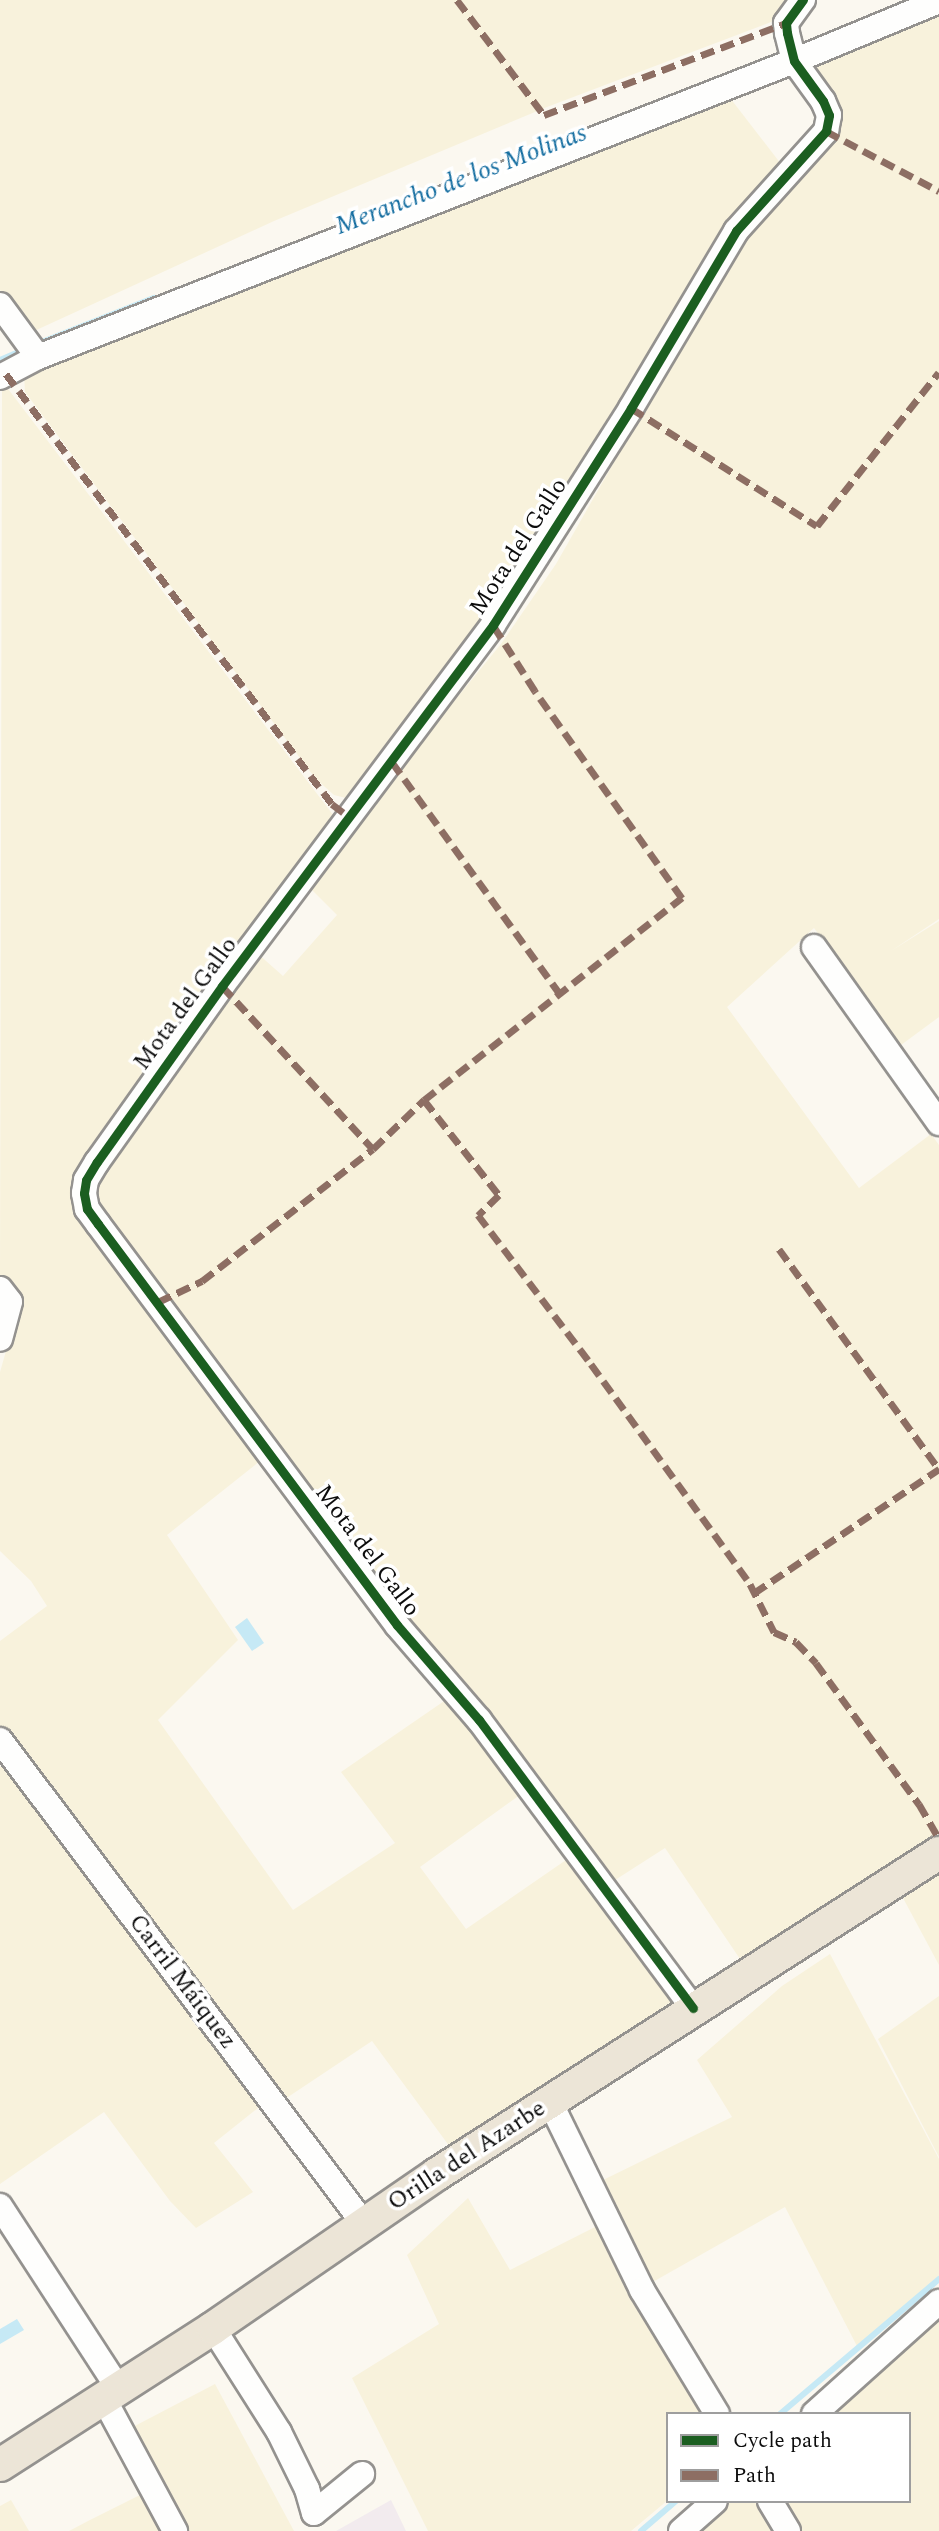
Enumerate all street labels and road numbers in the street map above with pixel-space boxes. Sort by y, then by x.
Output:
street label: Mota del Gallo [464,473,574,621]
street label: Mota del Gallo [128,932,244,1076]
street label: Mota del Gallo [308,1479,426,1623]
street label: Carril Máiquez [122,1909,242,2055]
street label: Orilla del Azarbe [383,2094,551,2218]

